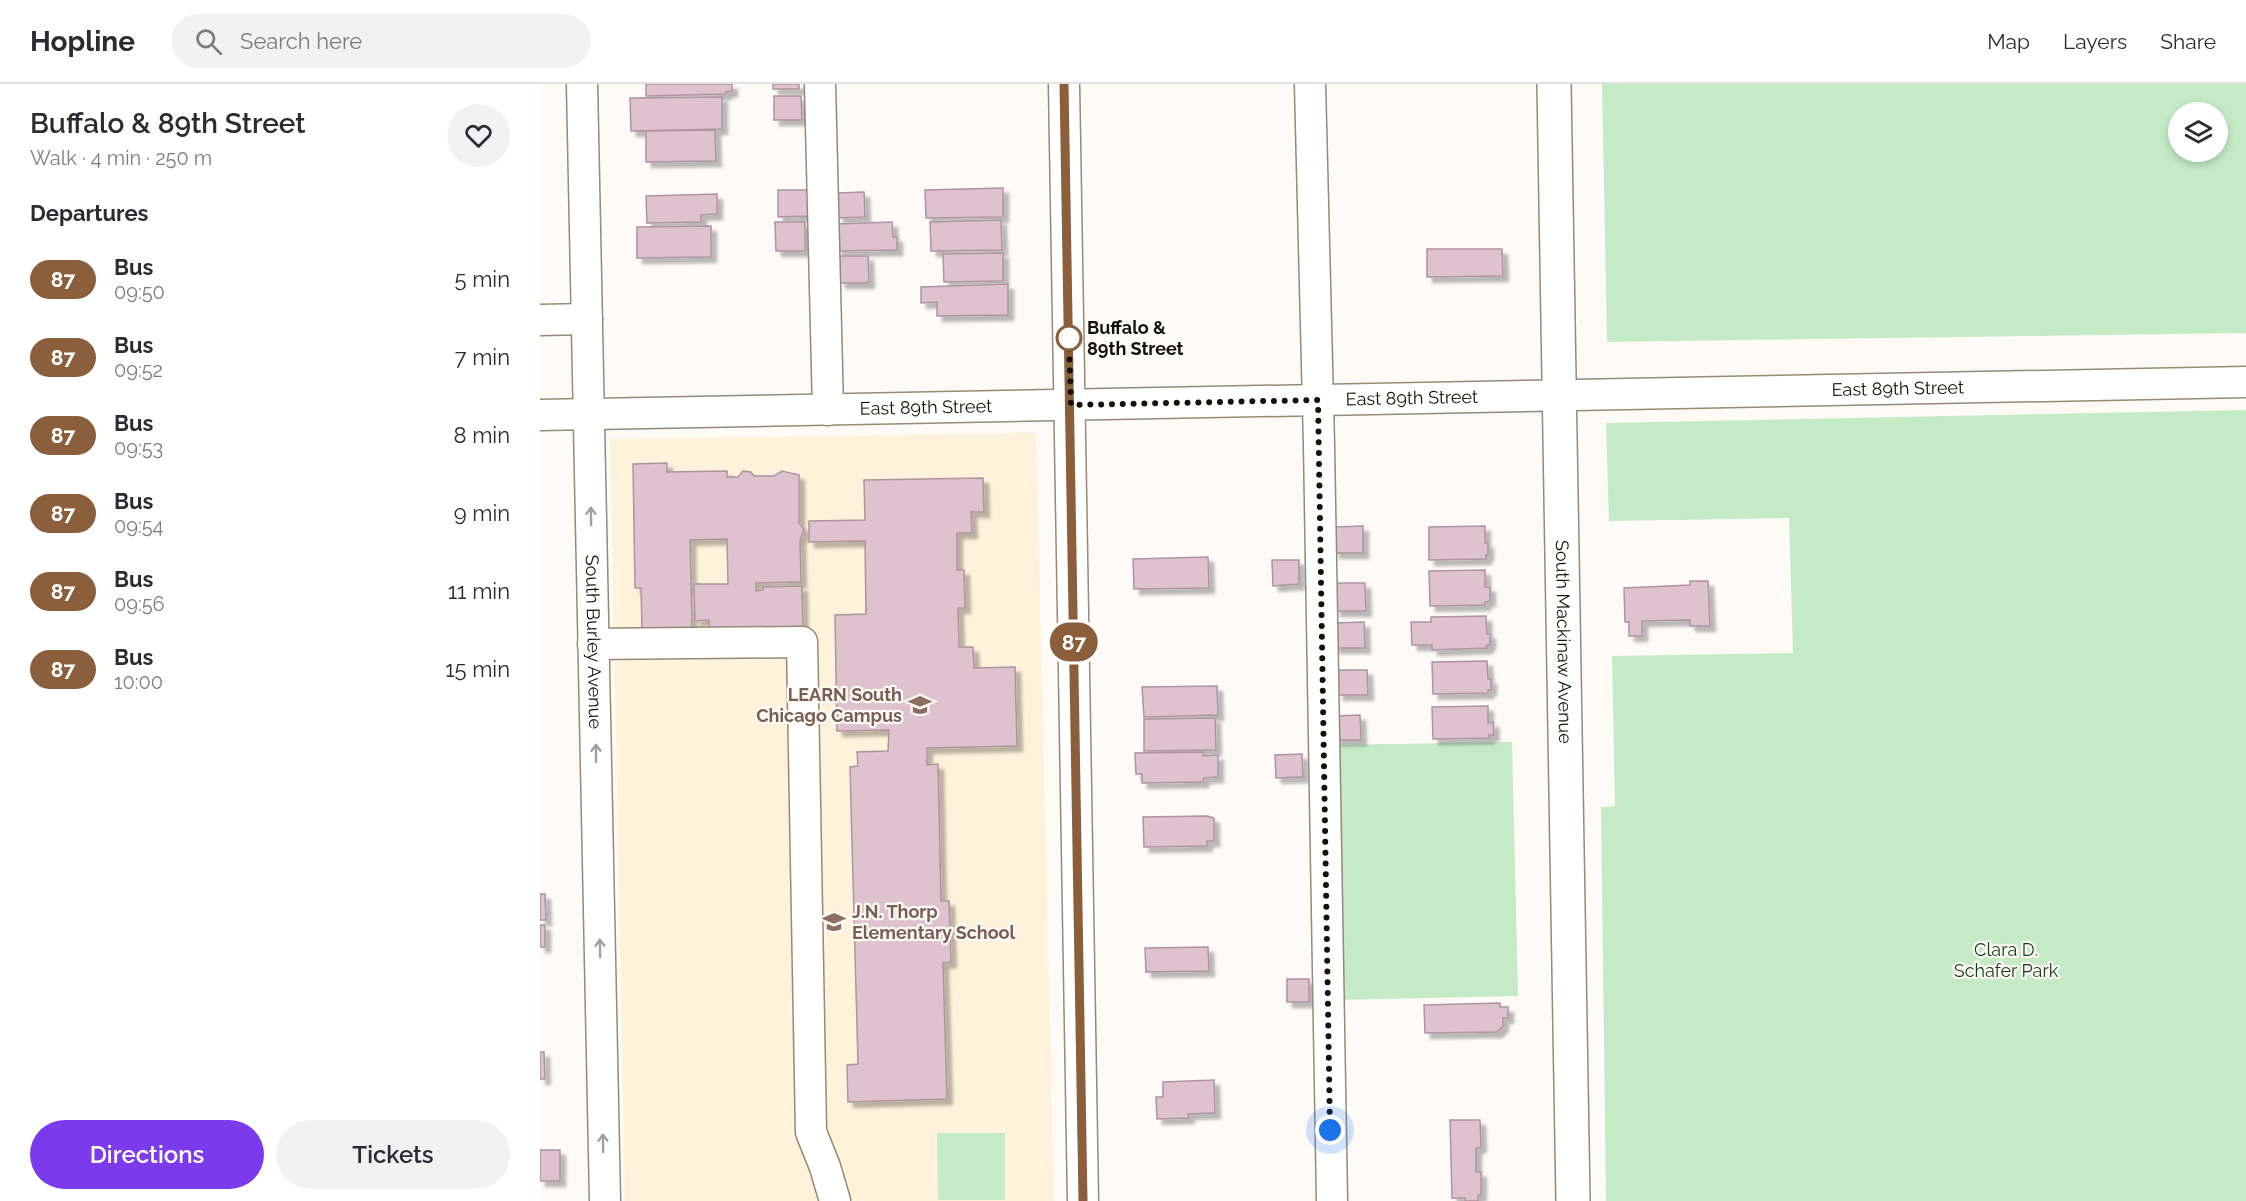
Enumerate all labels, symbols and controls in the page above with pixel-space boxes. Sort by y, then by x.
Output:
search box [171,14,591,68]
text: Hopline [30,25,135,58]
icon: search [192,25,225,58]
text: Search here [240,28,362,54]
text: Map [1987,29,2030,54]
text: Layers [2063,29,2127,54]
text: Share [2160,29,2216,54]
map controls [2168,102,2228,162]
button: layers [2168,102,2228,162]
button: heart [447,104,510,167]
text: Buffalo & 89th Street [30,107,306,140]
text: Walk · 4 min · 250 m [30,146,212,170]
text: Departures [30,200,148,226]
text: Bus [114,254,153,280]
text: 5 min [455,266,510,292]
text: 87 [51,267,75,292]
text: 09:50 [114,280,165,304]
place label: Buffalo & 89th Street [1087,317,1184,359]
marker: Buffalo & 89th Street [1056,325,1082,351]
text: Bus [114,332,153,358]
text: 7 min [455,344,510,370]
text: 87 [51,345,75,370]
text: 09:52 [114,358,163,382]
street label: East 89th Street [1831,376,1964,400]
street label: East 89th Street [1345,386,1478,409]
street label: East 89th Street [860,395,992,419]
text: Bus [114,410,153,436]
text: 8 min [454,422,510,448]
text: 87 [51,423,75,448]
text: 09:53 [114,436,163,460]
text: Bus [114,488,153,514]
text: 9 min [454,500,510,526]
text: 87 [51,501,75,526]
one-way arrow [585,506,597,526]
text: 09:54 [114,514,164,538]
street label: South Mackinaw Avenue [1552,540,1576,744]
street label: South Burley Avenue [582,555,606,730]
text: Bus [114,566,153,592]
text: 11 min [448,578,510,604]
text: 87 [51,579,75,604]
text: 09:56 [114,592,165,616]
line badge: 87 [1047,622,1101,662]
text: 87 [1062,630,1086,655]
text: Bus [114,644,153,670]
text: 15 min [445,656,510,682]
text: 87 [51,657,75,682]
text: 10:00 [114,670,163,694]
place label: LEARN South Chicago Campus [756,684,902,726]
school or university icon: LEARN South Chicago Campus [907,692,933,718]
one-way arrow [590,743,601,763]
place label: J.N. Thorp Elementary School [852,901,1016,943]
school or university icon: J.N. Thorp Elementary School [821,909,847,935]
one-way arrow [594,938,605,958]
park label: Clara D. Schafer Park [1954,939,2059,981]
your location [1315,1115,1345,1145]
button: Directions [30,1120,264,1189]
button: Tickets [276,1120,510,1189]
one-way arrow [598,1133,609,1153]

